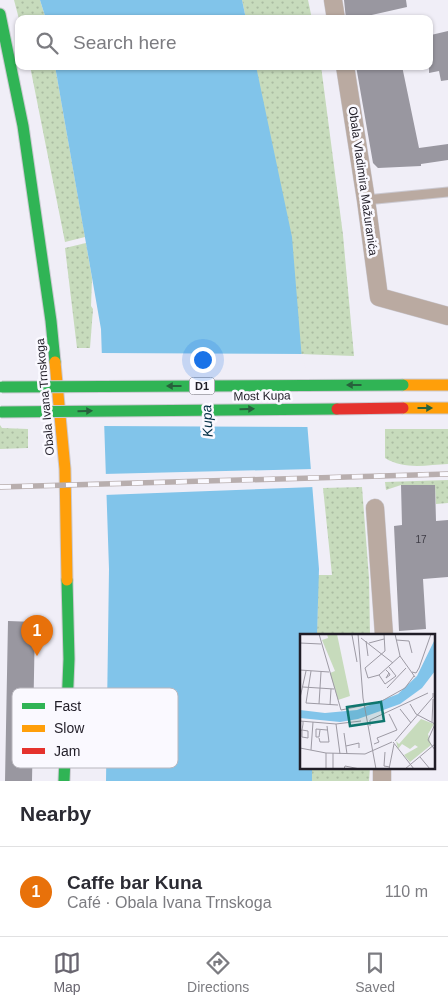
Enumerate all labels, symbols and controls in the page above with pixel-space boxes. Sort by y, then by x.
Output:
search box [15,15,433,70]
icon: search [33,29,61,57]
text: Search here [73,32,177,53]
street label: Obala Vladimira Mažuranića [346,105,380,257]
street label: Obala Ivana Trnskoga [33,338,57,456]
your location [190,347,216,373]
road number: D1 [190,378,214,394]
one-way arrow [346,381,362,389]
one-way arrow [166,382,182,390]
street label: Most Kupa [233,388,291,403]
water label: Kupa [198,404,216,438]
one-way arrow [418,404,434,412]
one-way arrow [239,405,255,413]
one-way arrow [77,407,93,415]
house number: 17 [415,534,427,545]
pin: 1 [21,615,53,656]
inset map [300,634,436,768]
legend [12,688,178,768]
text: Fast [54,698,81,714]
text: Slow [54,720,85,736]
text: Jam [54,743,80,759]
text: Nearby [20,802,91,825]
text: Caffe bar Kuna [67,872,202,893]
text: 1 [32,883,40,900]
text: 110 m [385,883,428,900]
text: Café · Obala Ivana Trnskoga [67,894,272,911]
tab: Map [53,949,81,995]
tab: Directions [187,949,249,995]
tab: Saved [355,949,395,995]

